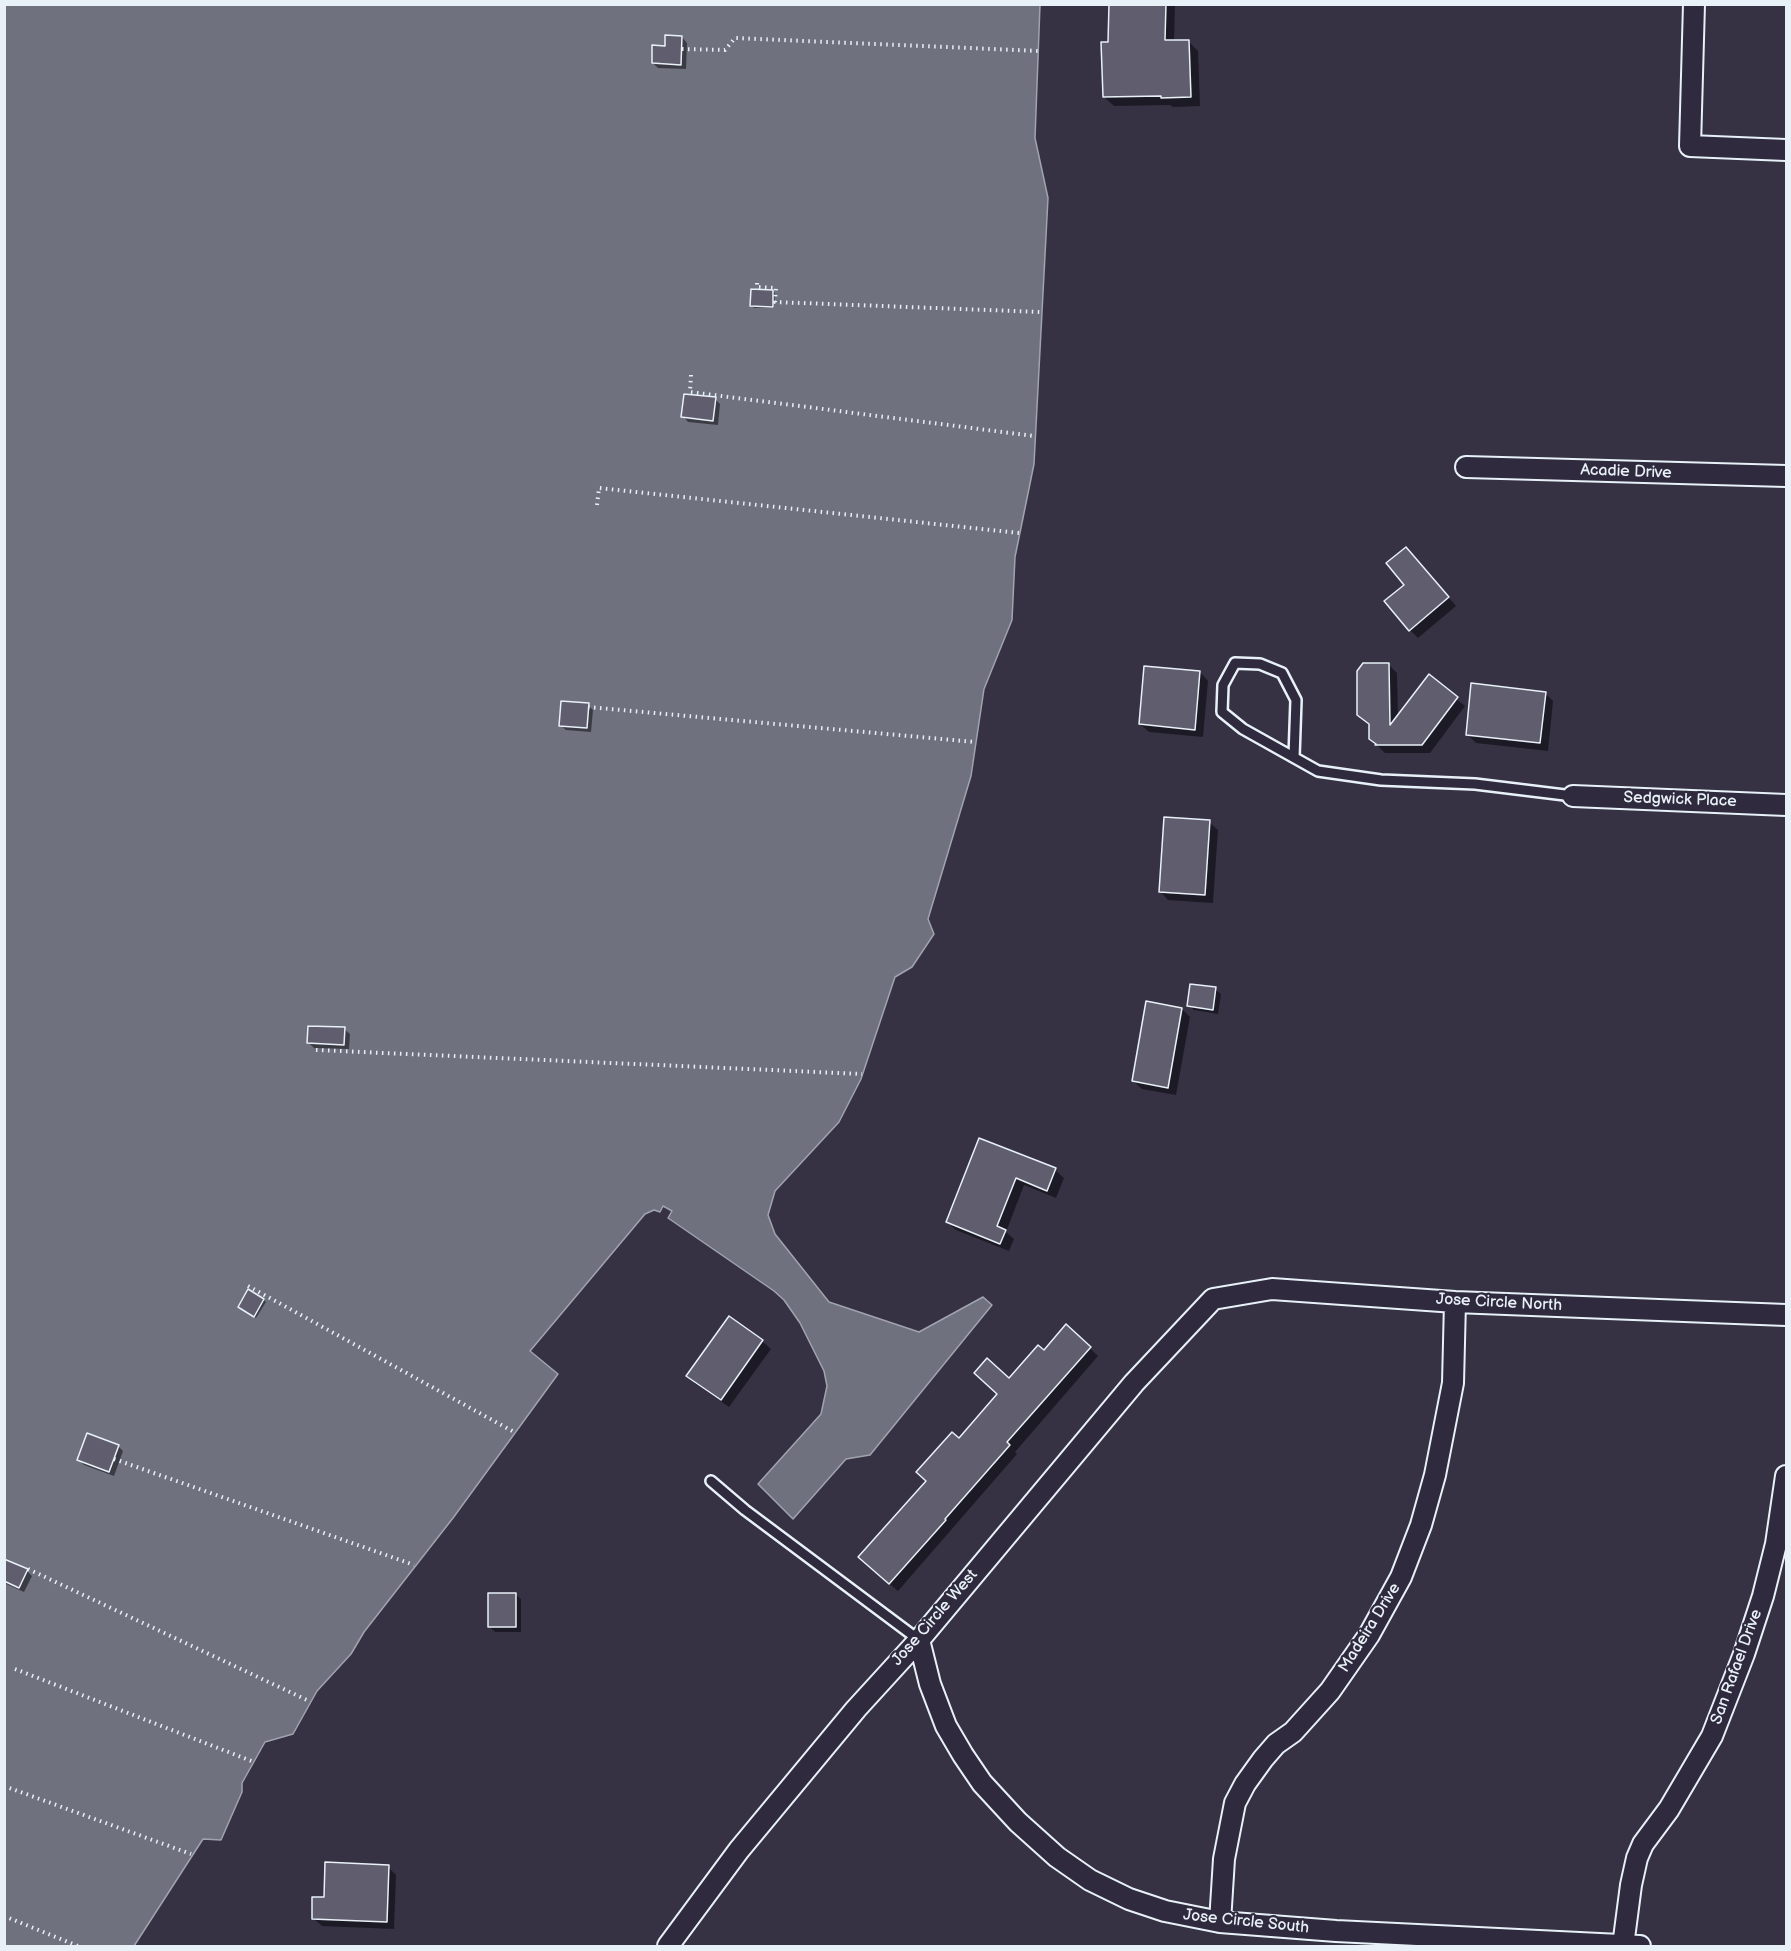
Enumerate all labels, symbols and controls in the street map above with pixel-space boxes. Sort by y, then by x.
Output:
street label: Acadie Drive [1580,461,1672,483]
street label: Sedgwick Place [1623,788,1737,812]
street label: Jose Circle North [1436,1290,1562,1316]
street label: Jose Circle West [888,1566,982,1670]
street label: Madeira Drive [1335,1580,1405,1676]
street label: San Rafael Drive [1707,1607,1767,1727]
street label: Jose Circle South [1182,1906,1310,1938]

